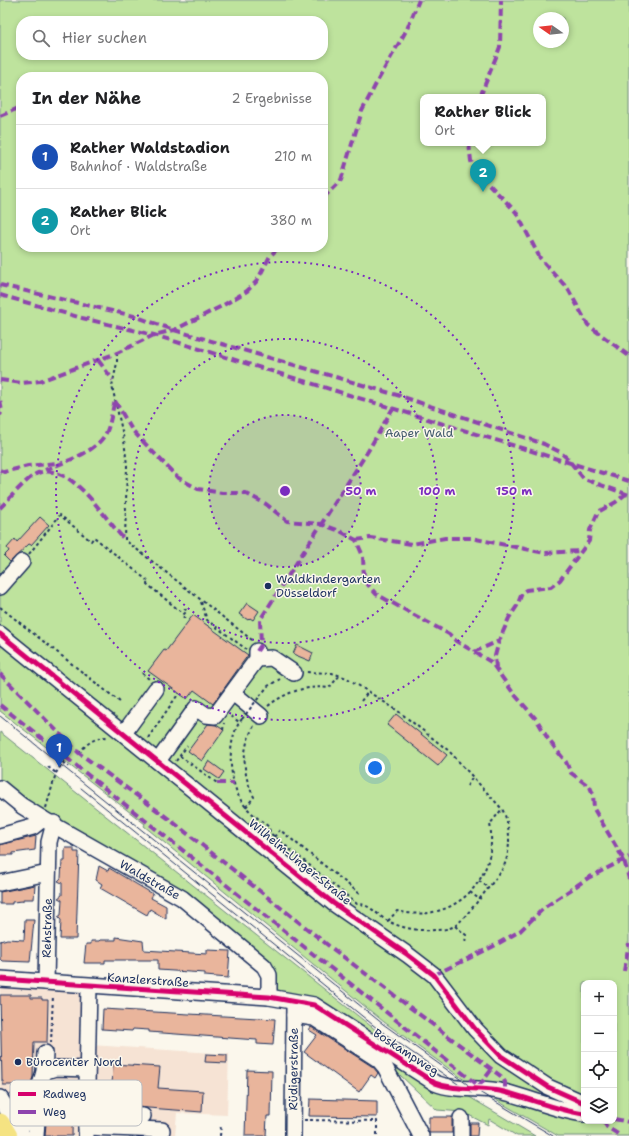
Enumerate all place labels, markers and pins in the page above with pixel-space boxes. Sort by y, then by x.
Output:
pin: 2 [470,159,496,192]
centre of rings [278,484,292,498]
place label: Waldkindergarten Düsseldorf [276,571,381,601]
marker: Waldkindergarten Düsseldorf [263,581,273,591]
pin: 1 [46,734,72,767]
place label: Bürocenter Nord [26,1054,123,1070]
marker: Bürocenter Nord [13,1057,23,1067]

